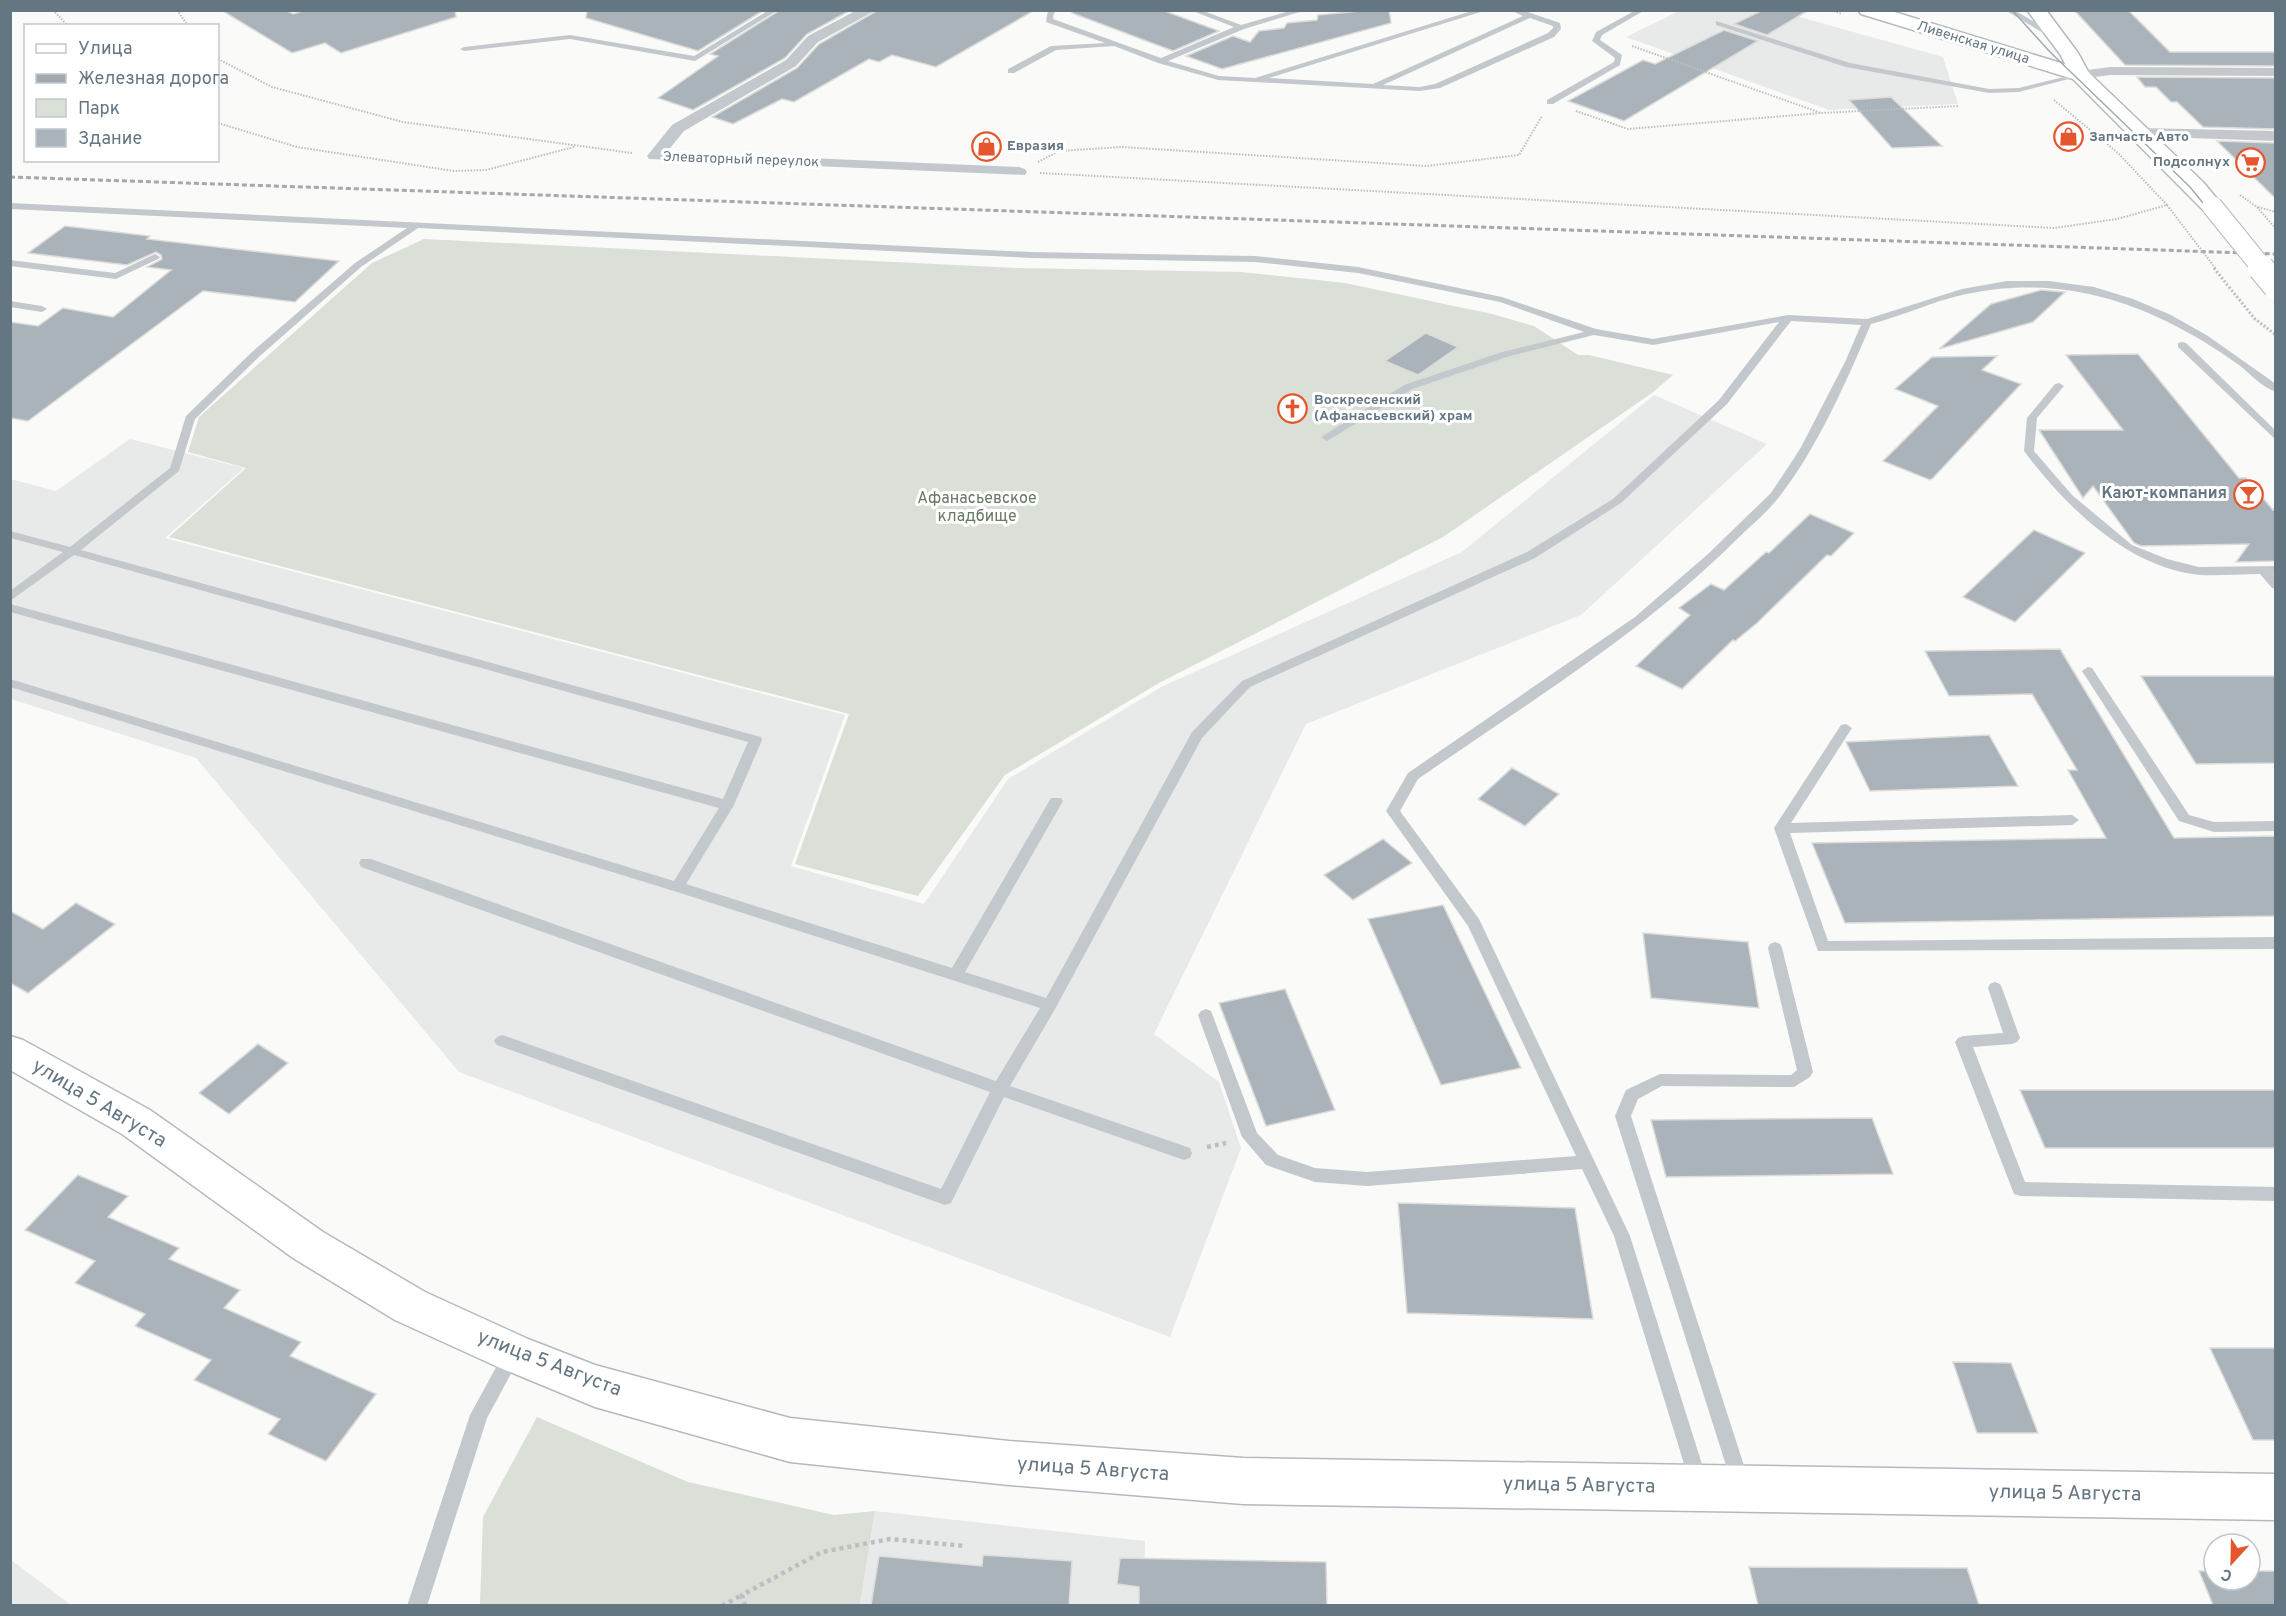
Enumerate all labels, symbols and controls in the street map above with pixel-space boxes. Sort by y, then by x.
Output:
street label: Ливенская улица [1915,18,2031,68]
legend [24,24,219,162]
text: Улица [78,38,132,61]
text: Железная дорога [78,68,229,91]
text: Парк [78,98,120,121]
shop icon: Запчасть Авто [2052,121,2084,153]
text: Здание [78,128,142,151]
place label: Запчасть Авто [2089,129,2189,146]
shop icon: Евразия [970,130,1002,162]
place label: Евразия [1007,138,1064,155]
supermarket icon: Подсолнух [2235,146,2267,178]
street label: Элеваторный переулок [663,149,819,171]
place label: Подсолнух [2153,154,2230,171]
church icon: Воскресенский (Афанасьевский) храм [1277,392,1309,424]
place label: Воскресенский (Афанасьевский) храм [1314,392,1473,425]
bar icon: Кают-компания [2232,478,2264,510]
place label: Кают-компания [2102,484,2227,504]
park label: Афанасьевское кладбище [917,489,1037,527]
street label: улица 5 Августа [27,1054,171,1154]
street label: улица 5 Августа [473,1325,625,1403]
street label: улица 5 Августа [1016,1452,1170,1488]
street label: улица 5 Августа [1502,1472,1656,1500]
street label: улица 5 Августа [1988,1480,2142,1508]
north arrow [2202,1532,2262,1592]
text: С [2219,1563,2236,1585]

